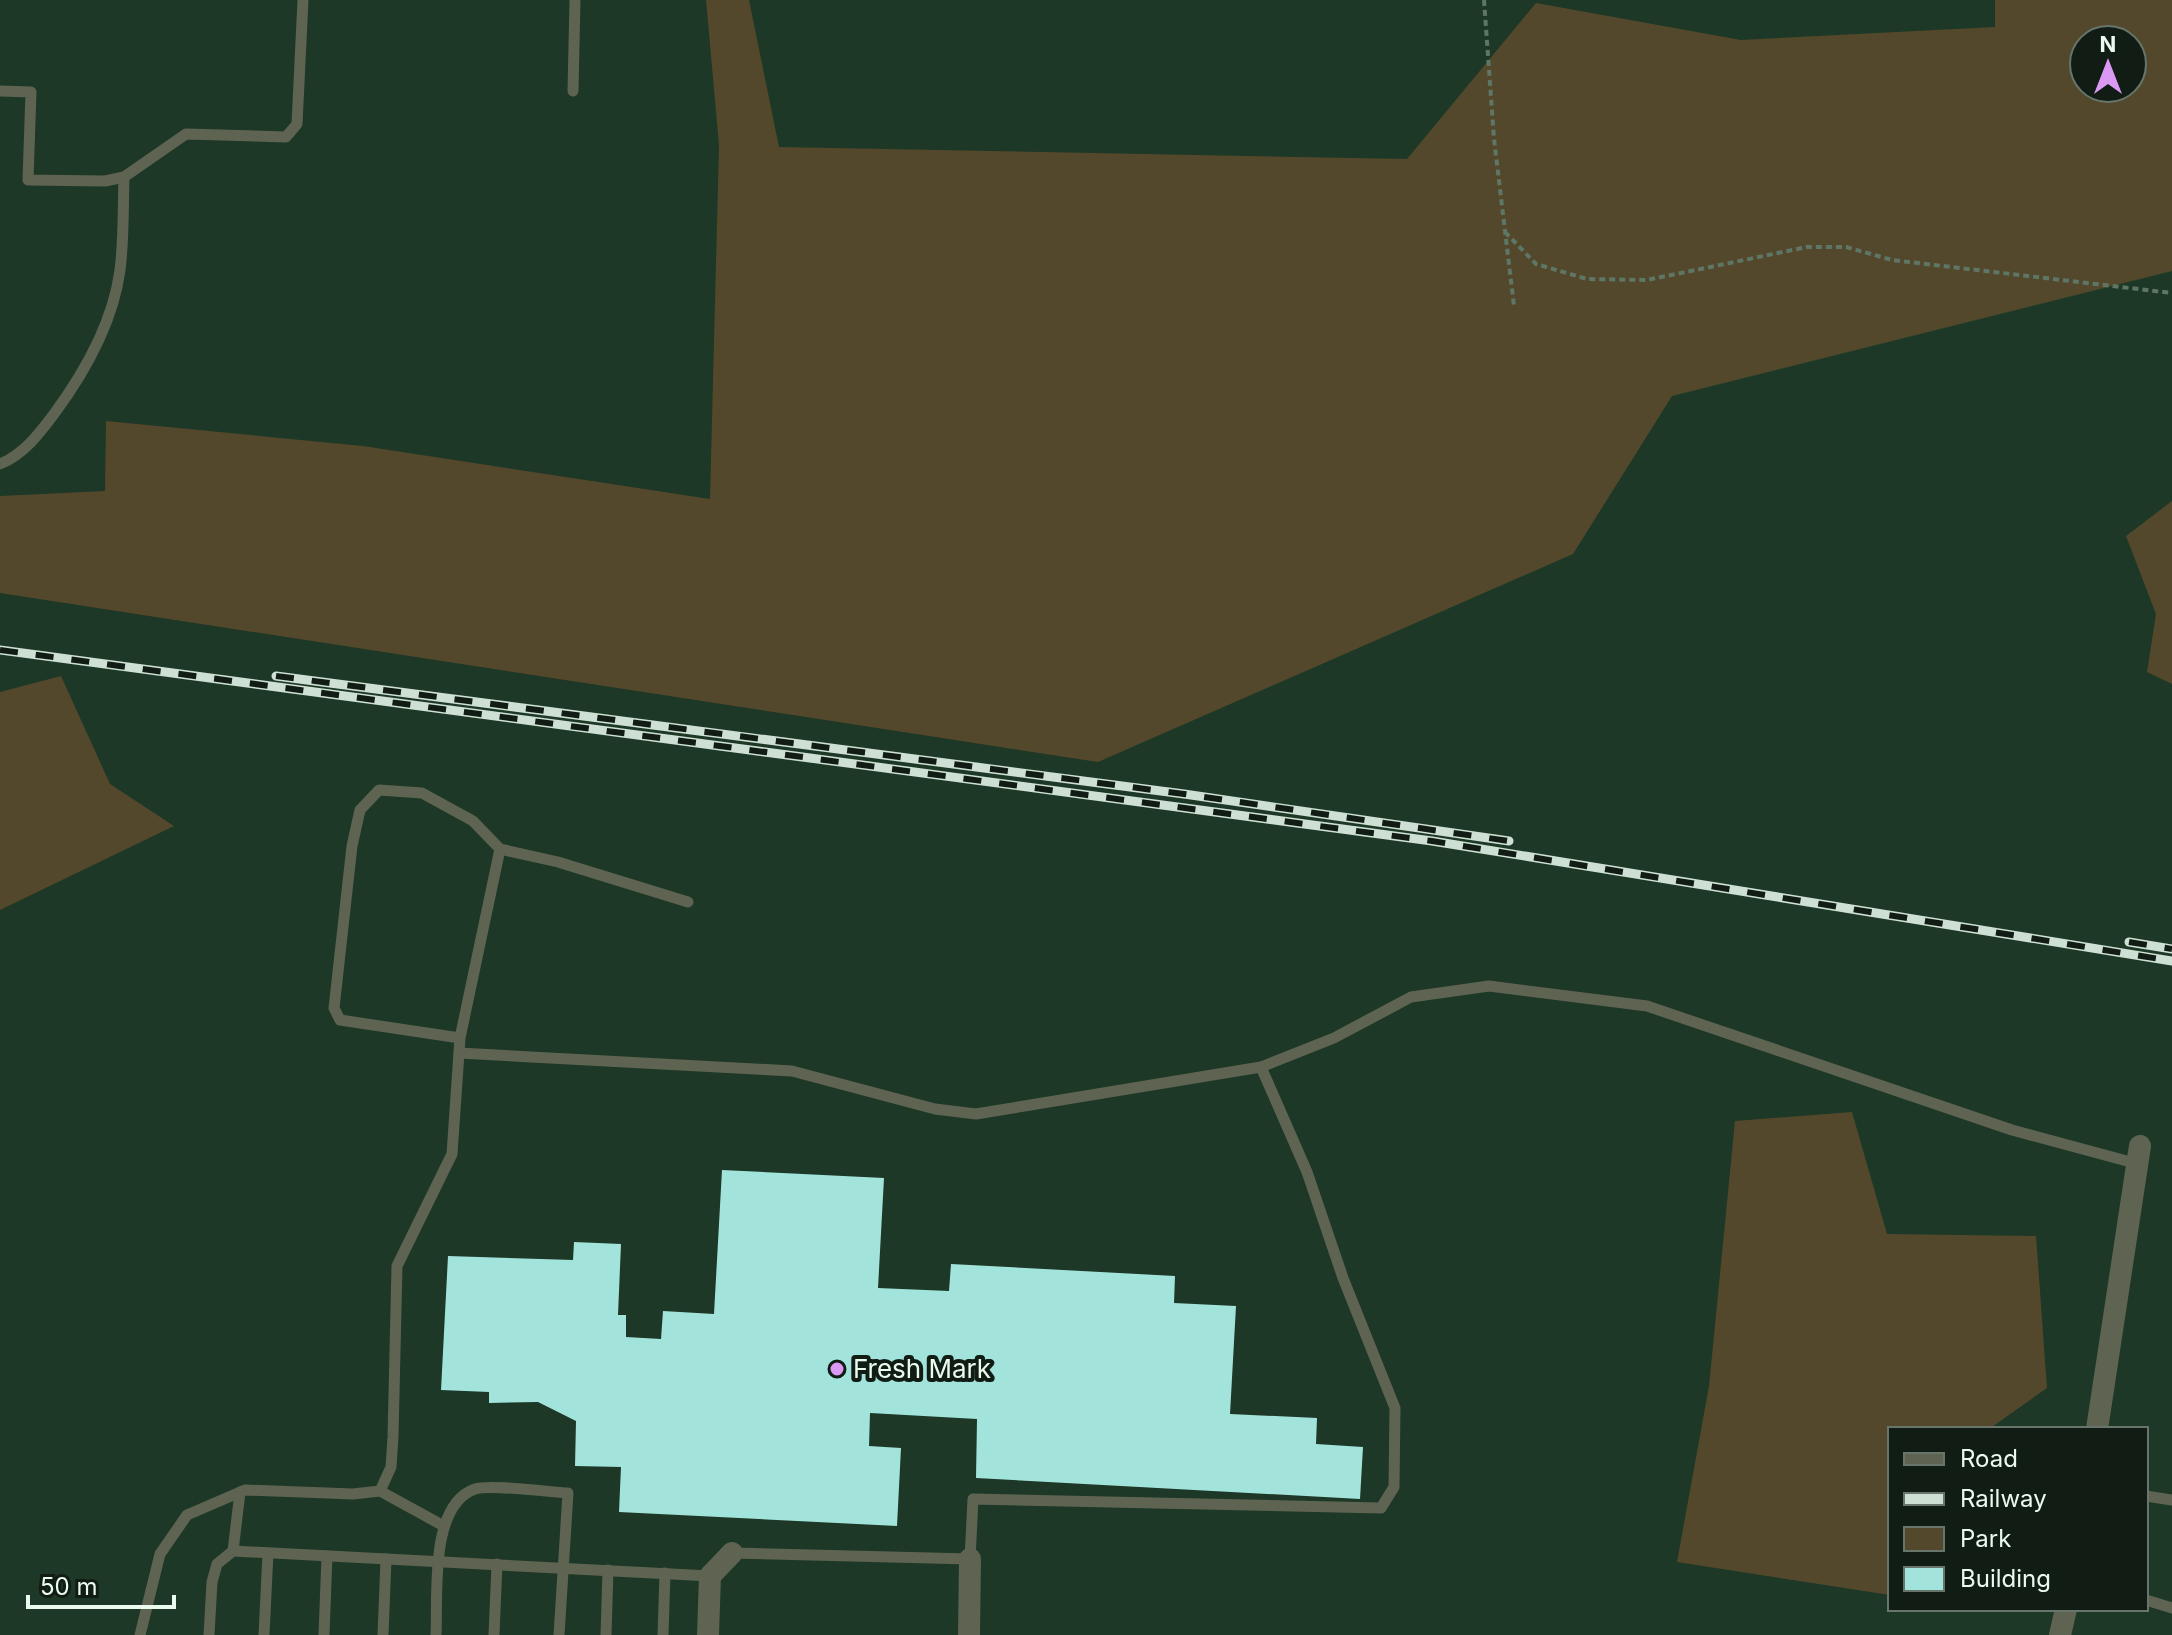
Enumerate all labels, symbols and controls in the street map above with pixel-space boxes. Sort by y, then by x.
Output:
north arrow [2068,24,2148,104]
text: N [2100,31,2116,57]
place label: Fresh Mark [853,1353,991,1384]
marker: Fresh Mark [828,1360,846,1378]
legend [1888,1427,2148,1611]
text: Road [1960,1444,2018,1473]
text: Railway [1960,1484,2047,1513]
text: Park [1960,1524,2011,1553]
scale bar [28,1559,174,1609]
text: Building [1960,1564,2051,1593]
text: 50 m [40,1572,98,1601]

